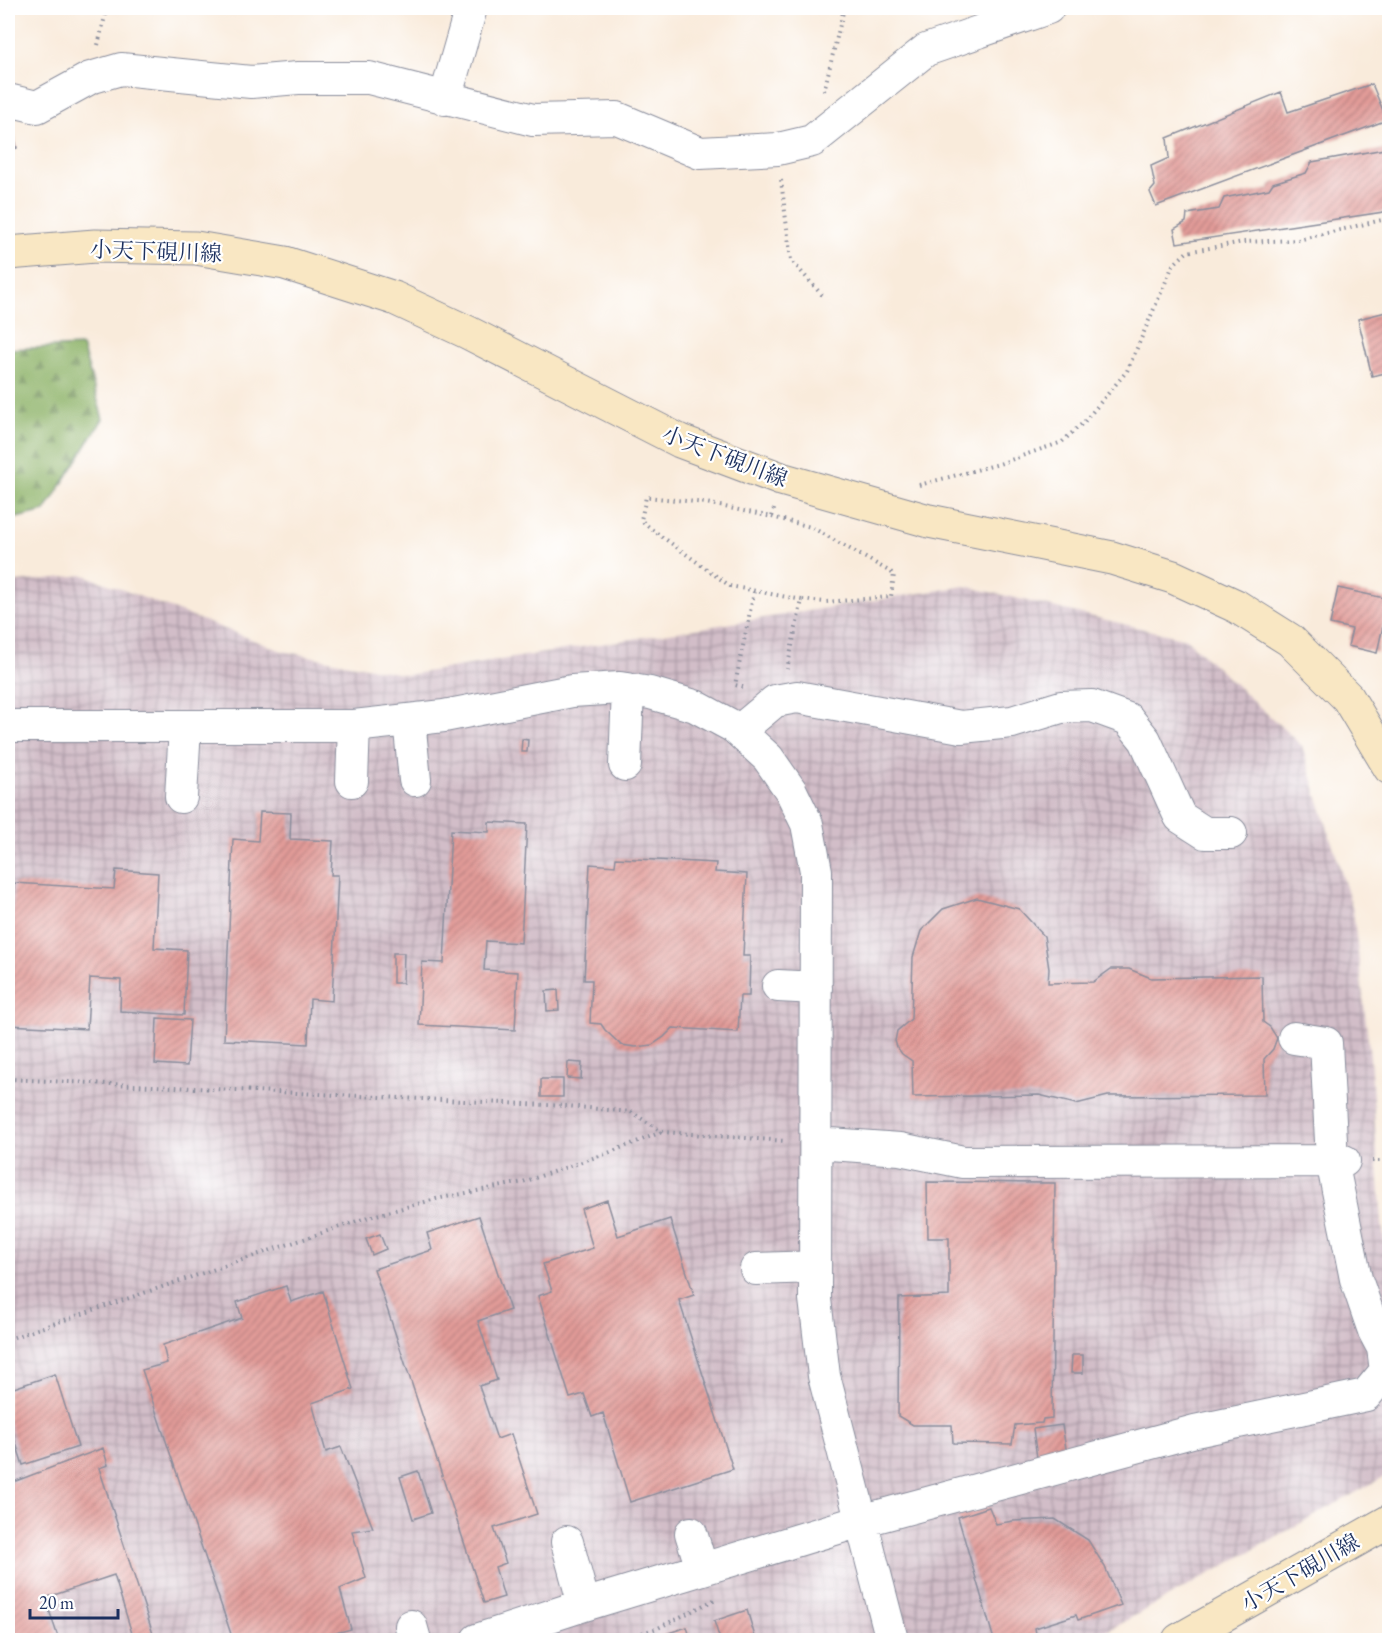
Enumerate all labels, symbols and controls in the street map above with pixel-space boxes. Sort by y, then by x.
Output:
street label: 小天下硯川線 [90,235,222,268]
street label: 小天下硯川線 [658,419,792,494]
street label: 小天下硯川線 [1236,1527,1365,1618]
scale bar [30,1582,118,1620]
text: 20 m [39,1591,74,1614]

